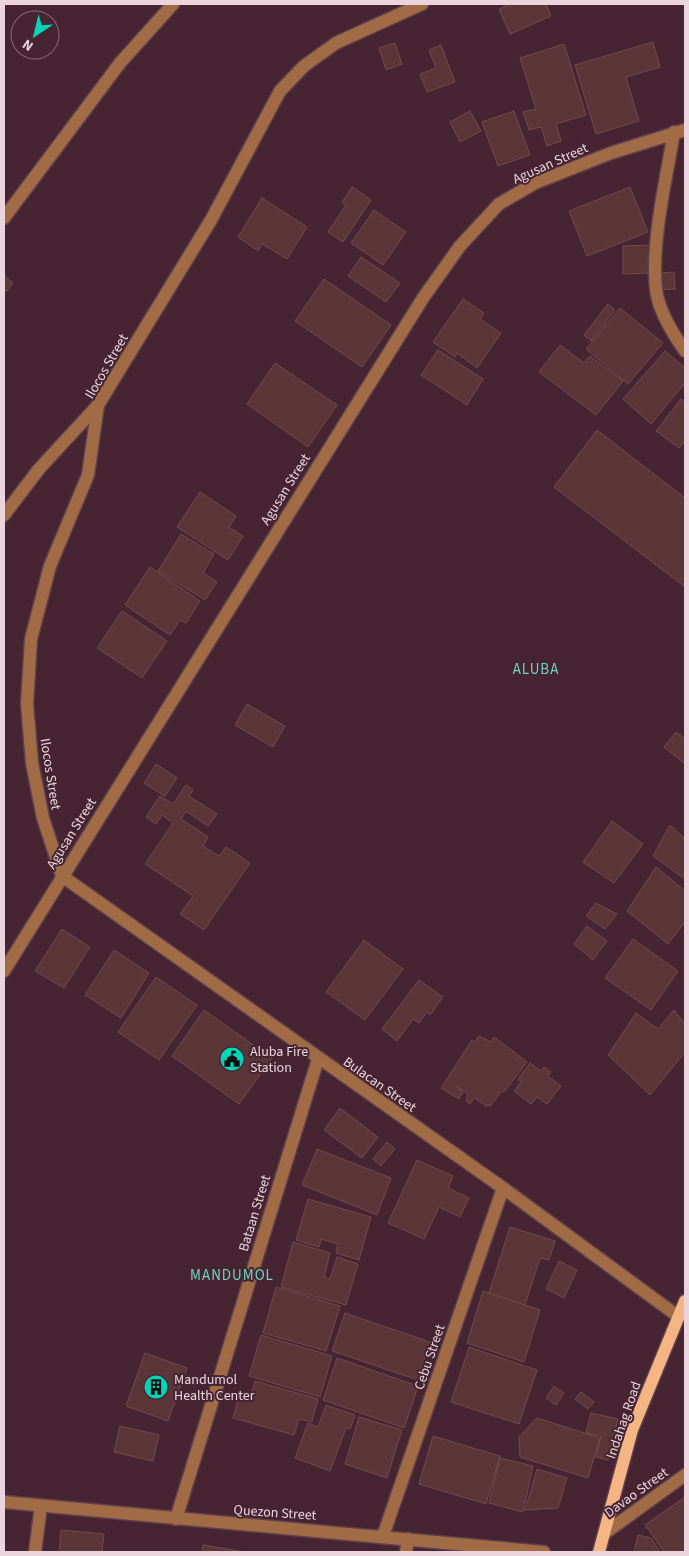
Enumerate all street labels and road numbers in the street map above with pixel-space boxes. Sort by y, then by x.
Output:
street label: Agusan Street [509,138,592,189]
street label: Ilocos Street [80,330,134,403]
street label: Agusan Street [256,450,316,529]
street label: Ilocos Street [34,737,66,812]
street label: Agusan Street [42,794,102,873]
street label: Bulacan Street [339,1052,420,1118]
street label: Bataan Street [234,1172,276,1254]
street label: Cebu Street [409,1322,451,1393]
street label: Indahag Road [601,1379,647,1462]
street label: Davao Street [601,1463,673,1523]
street label: Quezon Street [233,1500,317,1526]

